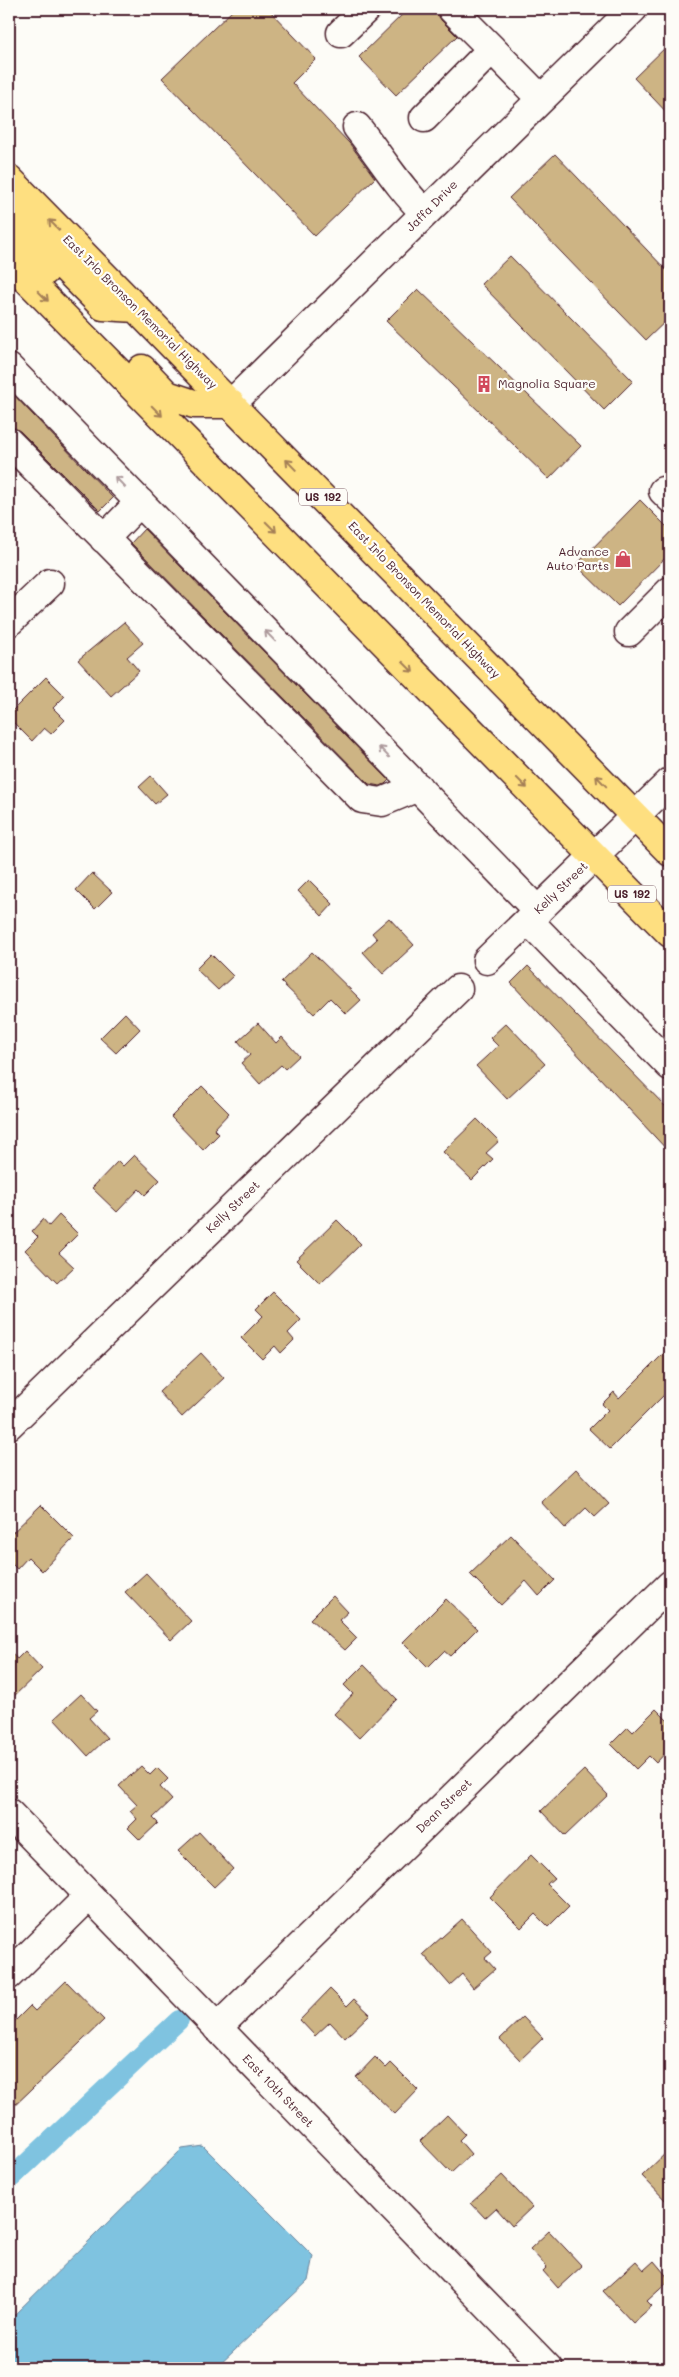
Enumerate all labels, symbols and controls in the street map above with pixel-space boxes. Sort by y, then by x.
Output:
street label: Jaffa Drive [402,176,460,234]
one-way arrow [48,219,60,231]
street label: East Irlo Bronson Memorial Highway [60,231,221,392]
one-way arrow [37,289,49,302]
building icon: Magnolia Square [474,374,494,394]
place label: Magnolia Square [498,375,596,391]
one-way arrow [151,405,163,418]
one-way arrow [285,459,298,471]
one-way arrow [114,476,126,488]
road number: US 192 [299,488,347,506]
street label: East Irlo Bronson Memorial Highway [345,518,504,681]
one-way arrow [265,521,277,533]
place label: Advance Auto Parts [546,543,609,573]
shop icon: Advance Auto Parts [613,549,633,569]
one-way arrow [264,630,276,642]
one-way arrow [402,661,414,673]
one-way arrow [378,746,390,759]
one-way arrow [595,775,607,787]
one-way arrow [516,777,528,789]
street label: Kelly Street [530,858,591,917]
road number: US 192 [608,886,656,902]
street label: Kelly Street [202,1177,263,1236]
street label: Dean Street [412,1775,475,1836]
street label: East 10th Street [240,2050,318,2130]

